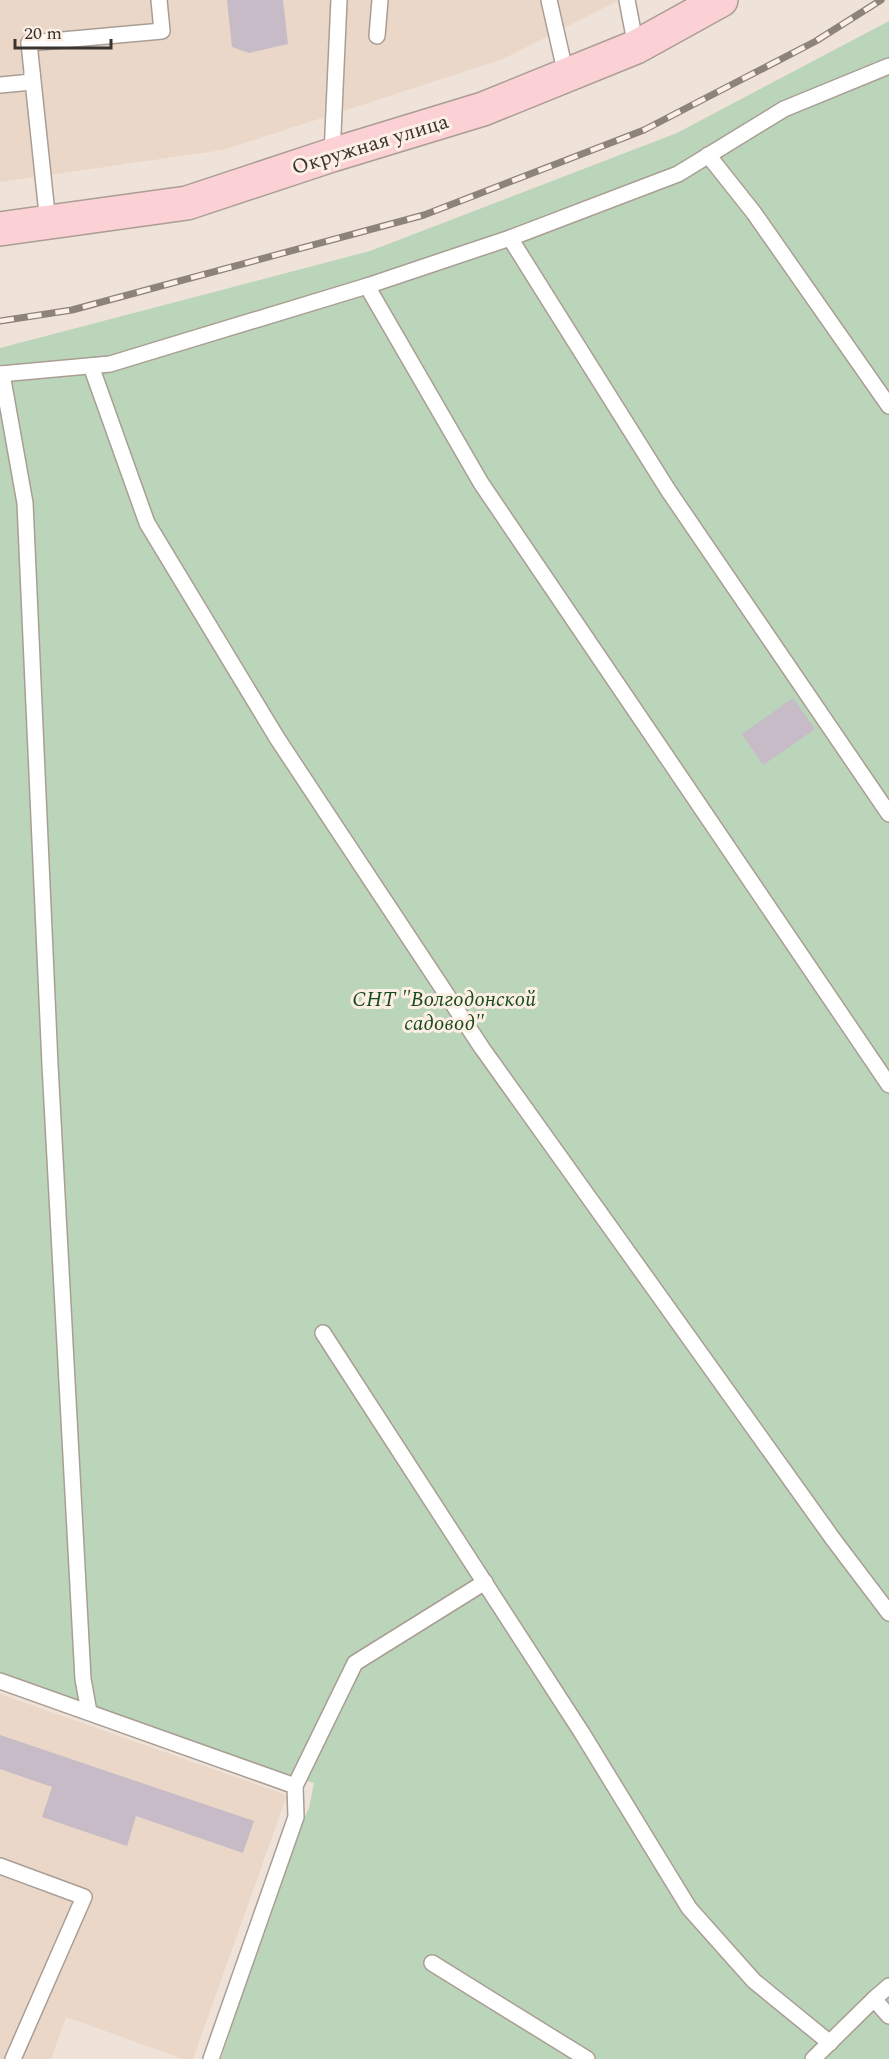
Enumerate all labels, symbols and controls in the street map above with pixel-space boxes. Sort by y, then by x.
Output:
scale bar [15,12,111,50]
text: 20 m [24,20,62,47]
street label: Окружная улица [288,106,453,184]
park label: СНТ "Волгодонской садовод" [352,984,536,1040]

